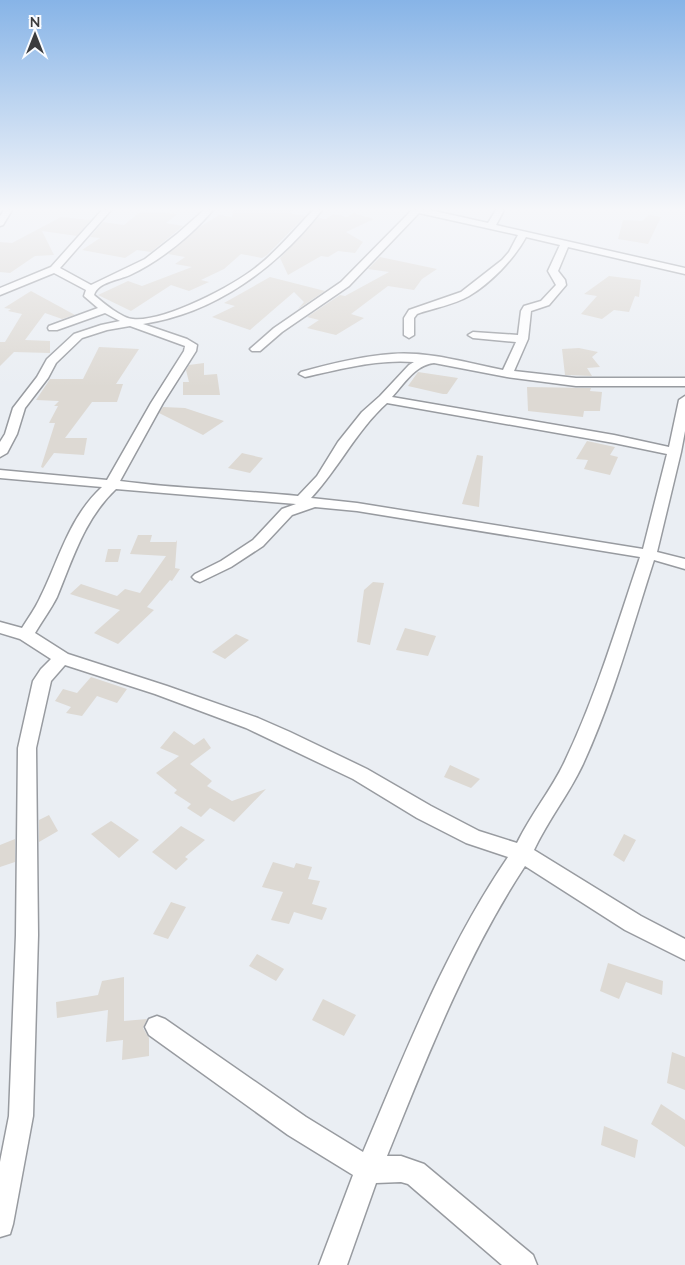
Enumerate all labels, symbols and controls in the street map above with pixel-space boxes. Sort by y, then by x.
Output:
north arrow [10,10,60,60]
text: N [30,13,40,31]

